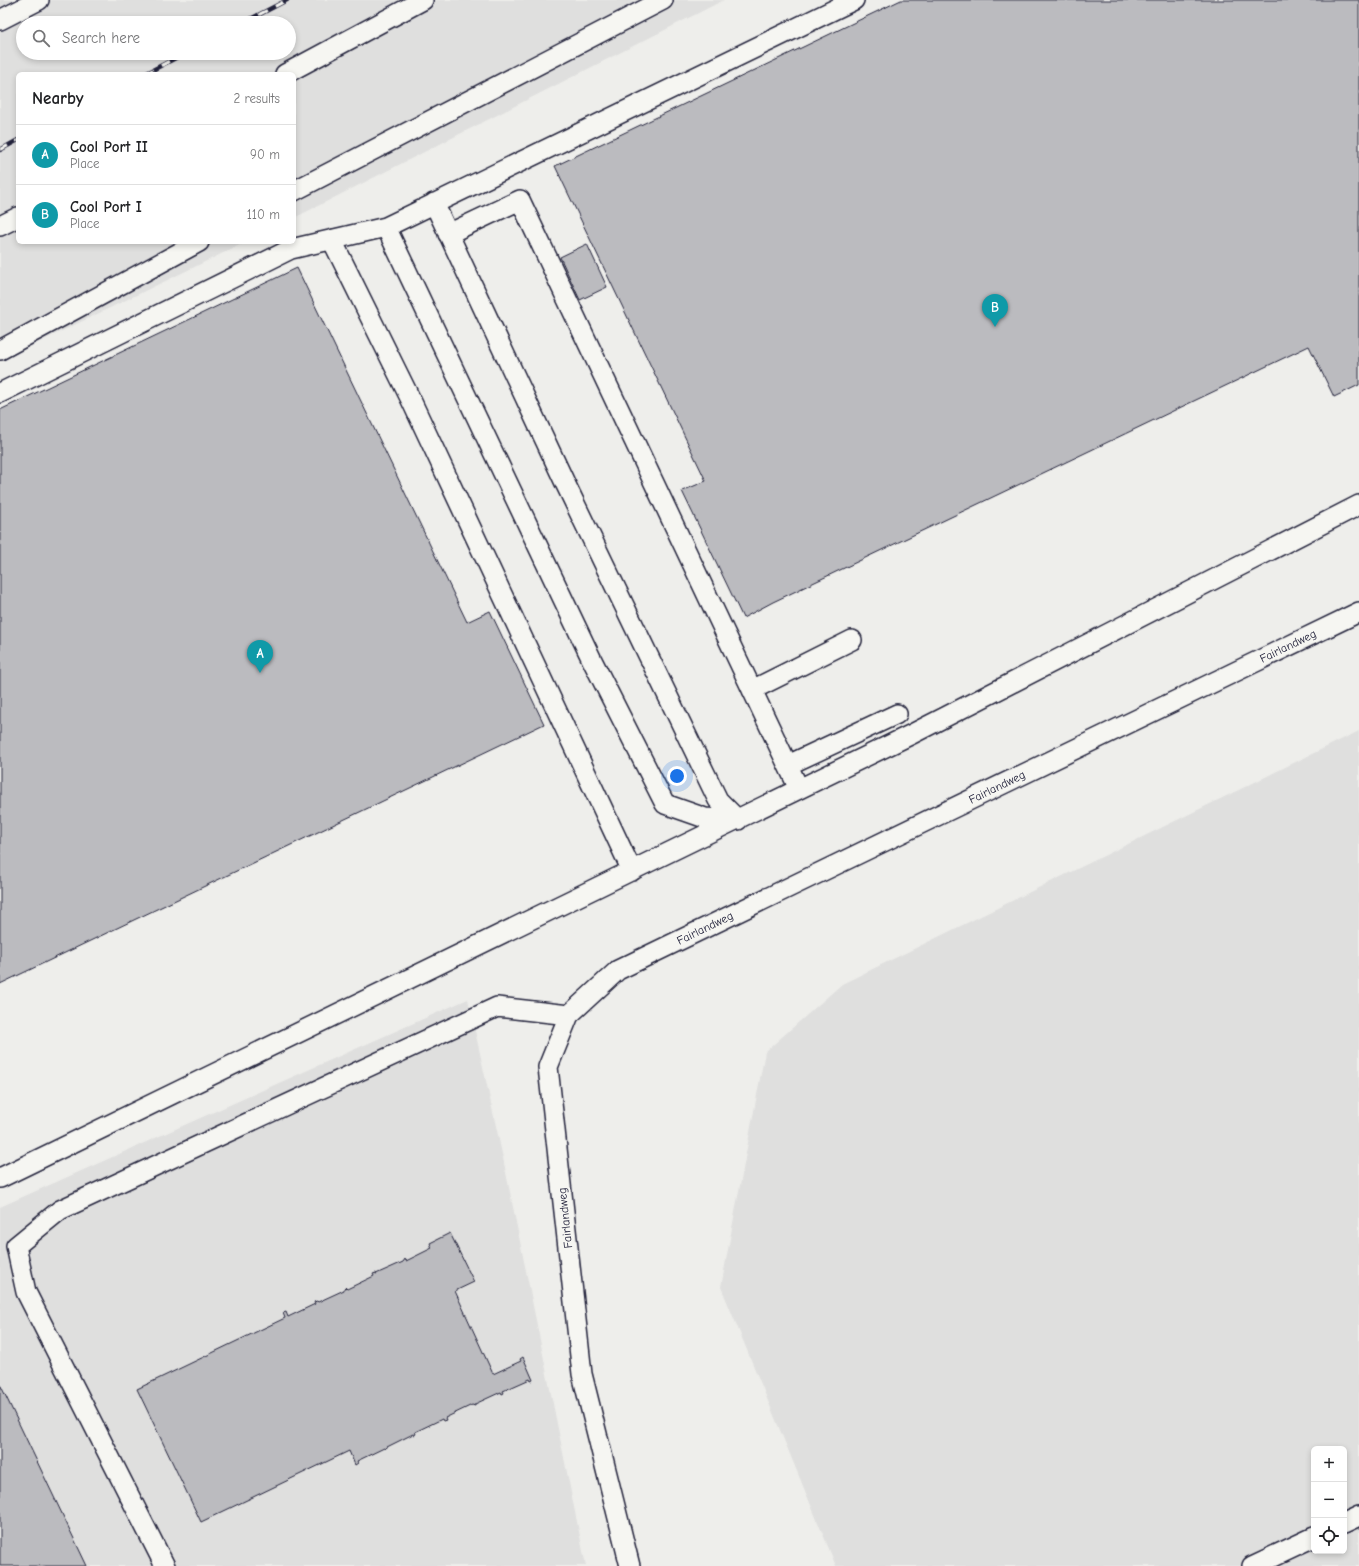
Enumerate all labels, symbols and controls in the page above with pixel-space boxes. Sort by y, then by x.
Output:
search box [16,16,296,60]
icon: search [30,27,52,49]
text: Search here [62,29,140,47]
text: Nearby [32,89,83,108]
text: 2 results [233,91,280,106]
text: Cool Port II [70,138,148,156]
text: A [41,147,49,162]
text: 90 m [250,147,280,162]
text: Place [70,156,100,171]
text: Cool Port I [70,198,142,216]
text: B [41,207,49,222]
text: 110 m [247,207,280,222]
text: Place [70,216,100,231]
pin: B [982,294,1008,327]
street label: Fairlandweg [1257,626,1319,666]
pin: A [247,640,273,673]
your location [667,766,687,786]
street label: Fairlandweg [966,767,1028,807]
street label: Fairlandweg [674,908,736,948]
street label: Fairlandweg [555,1187,575,1249]
map controls [1311,1446,1347,1554]
button: + [1311,1446,1347,1482]
button: − [1311,1482,1347,1518]
button: locate [1311,1518,1347,1554]

